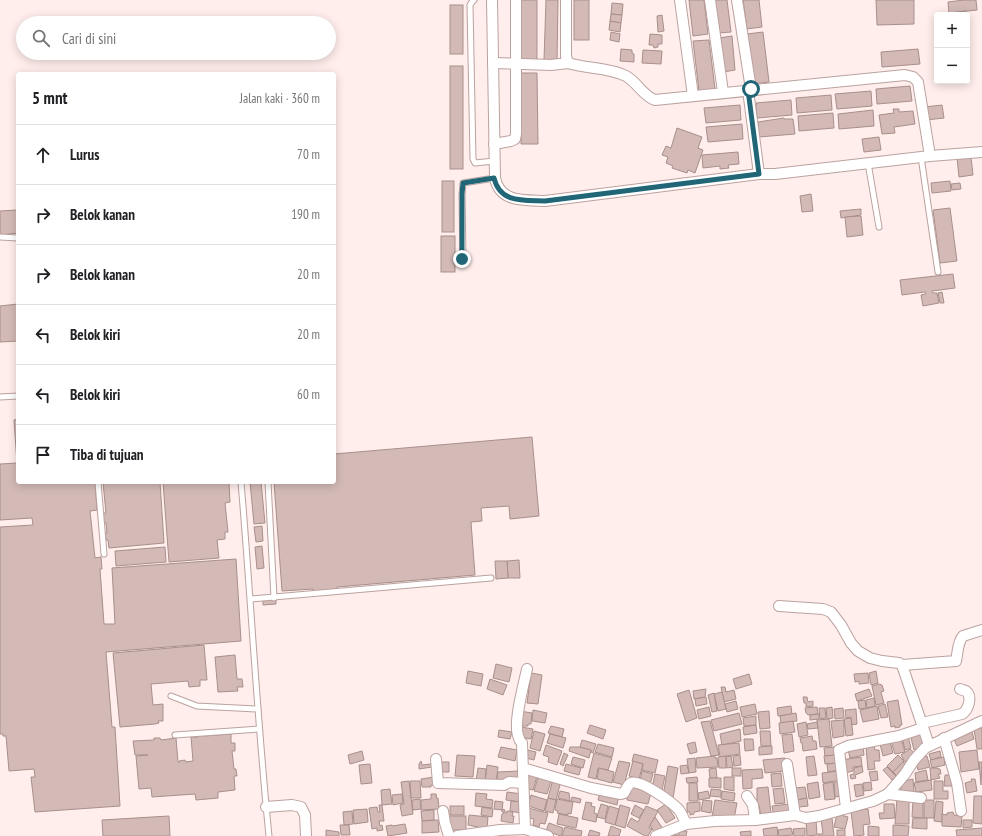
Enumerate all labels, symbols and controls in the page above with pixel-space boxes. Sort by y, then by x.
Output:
map controls [934,12,970,84]
button: + [934,12,970,48]
search box [16,16,336,60]
icon: search [30,27,52,49]
text: Cari di sini [62,29,116,48]
button: − [934,48,970,84]
route start [742,80,760,98]
text: 5 mnt [32,87,67,109]
text: Jalan kaki · 360 m [240,90,320,107]
icon: ahead [32,144,54,166]
text: Lurus [70,145,99,164]
text: 70 m [297,146,320,163]
icon: right [32,204,54,226]
text: Belok kanan [70,205,135,224]
text: 190 m [291,206,320,223]
route end [453,250,471,268]
icon: right [32,264,54,286]
text: Belok kanan [70,265,135,284]
text: 20 m [297,266,320,283]
icon: left [32,324,54,346]
text: Belok kiri [70,325,120,344]
text: 20 m [297,326,320,343]
icon: left [32,384,54,406]
text: Belok kiri [70,385,120,404]
text: 60 m [297,386,320,403]
icon: arrive [32,444,54,466]
text: Tiba di tujuan [70,445,144,464]

